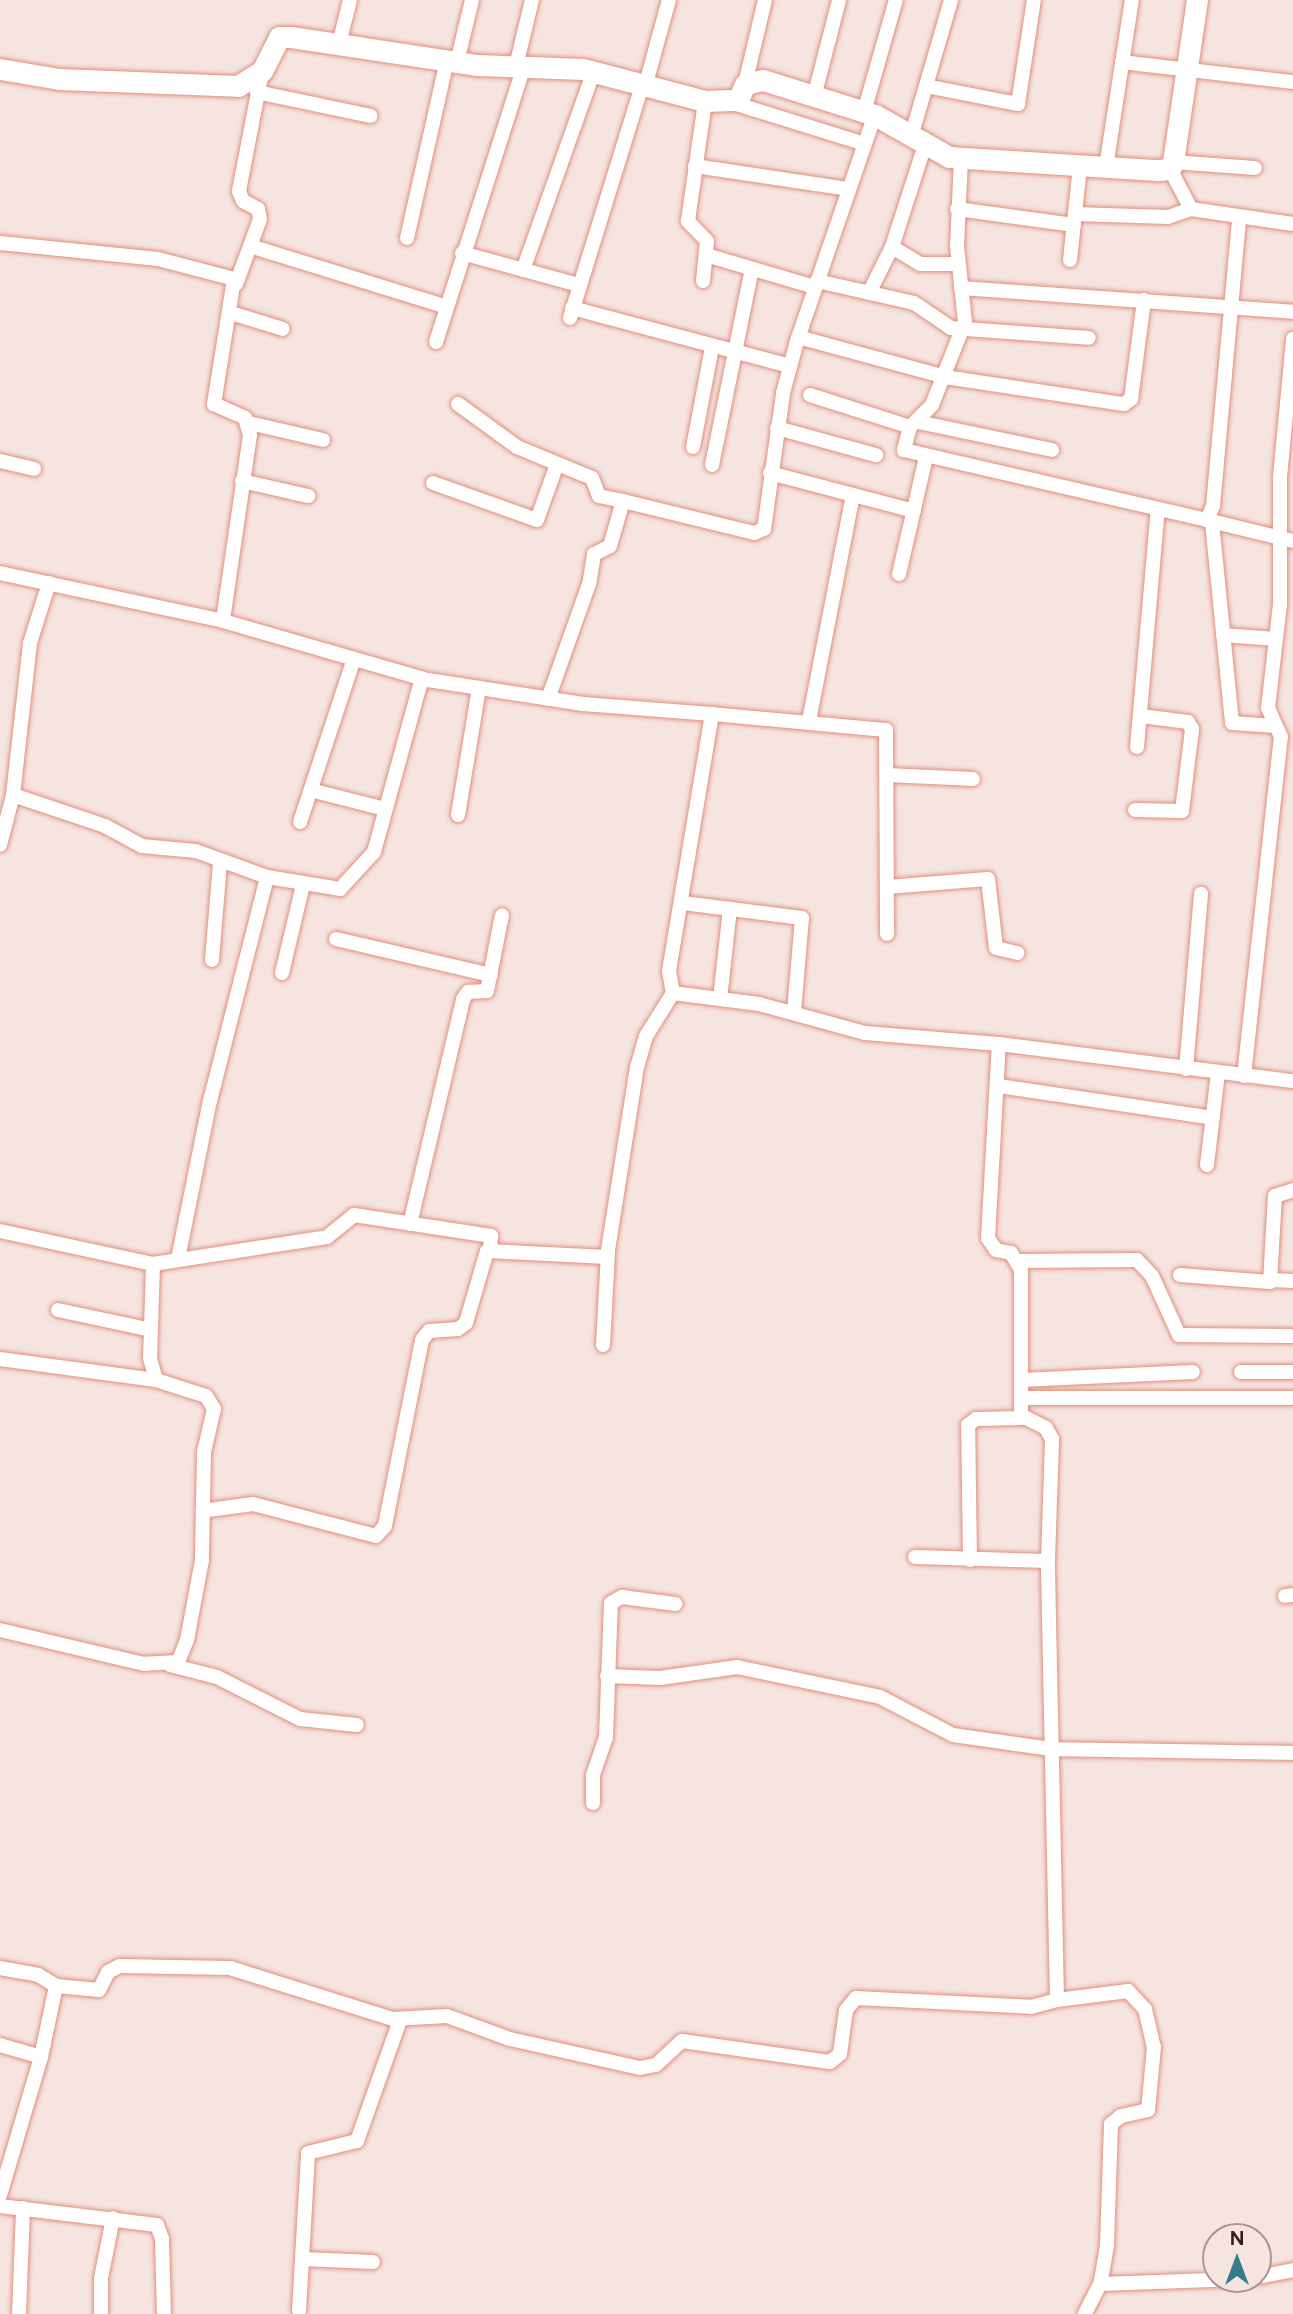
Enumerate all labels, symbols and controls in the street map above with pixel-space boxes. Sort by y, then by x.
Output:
north arrow [1202,2223,1272,2293]
text: N [1230,2227,1244,2250]

